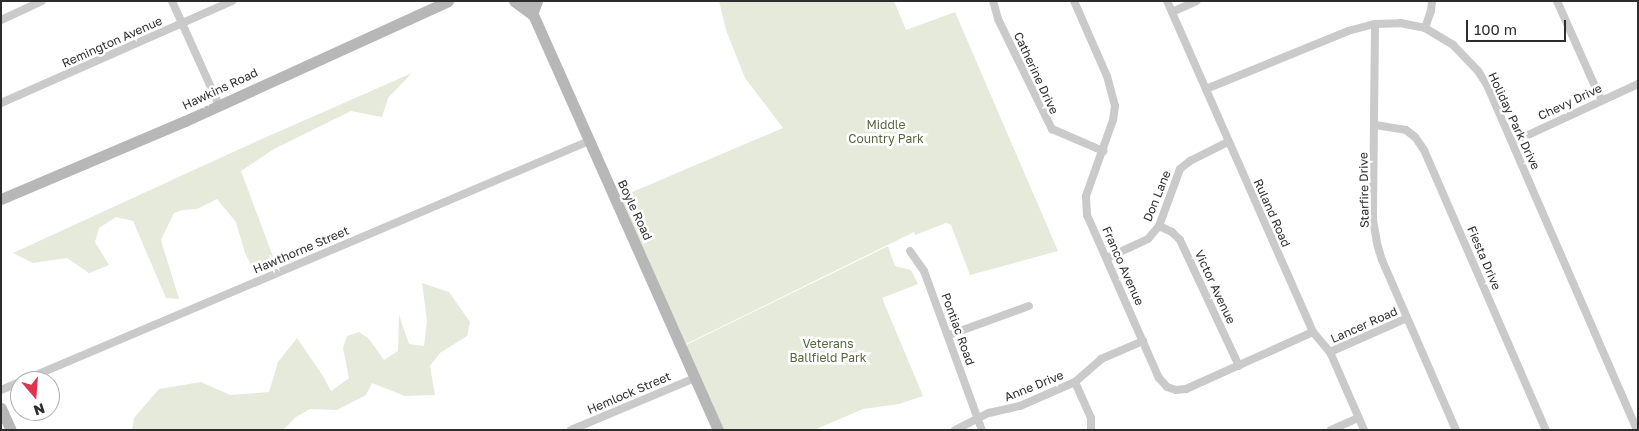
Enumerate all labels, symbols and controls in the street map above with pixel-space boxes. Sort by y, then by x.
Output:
scale bar [1469,10,1569,42]
street label: Remington Avenue [60,13,164,71]
text: 100 m [1474,20,1517,38]
street label: Catherine Drive [1011,30,1061,116]
street label: Hawkins Road [180,65,260,113]
street label: Holiday Park Drive [1485,70,1543,172]
street label: Chevy Drive [1536,81,1604,123]
park label: Middle Country Park [848,118,924,146]
street label: Starfire Drive [1356,152,1372,228]
street label: Don Lane [1140,168,1174,224]
street label: Ruland Road [1251,177,1293,249]
street label: Boyle Road [615,178,655,242]
street label: Hawthorne Street [251,223,351,277]
street label: Franco Avenue [1099,224,1147,308]
street label: Fiesta Drive [1464,224,1504,292]
street label: Victor Avenue [1192,248,1238,326]
street label: Pontiac Road [938,291,978,367]
street label: Lancer Road [1328,304,1400,346]
park label: Veterans Ballfield Park [790,337,866,365]
street label: Anne Drive [1002,368,1066,404]
street label: Hemlock Street [585,369,673,417]
north arrow [10,371,60,421]
text: N [32,400,47,420]

